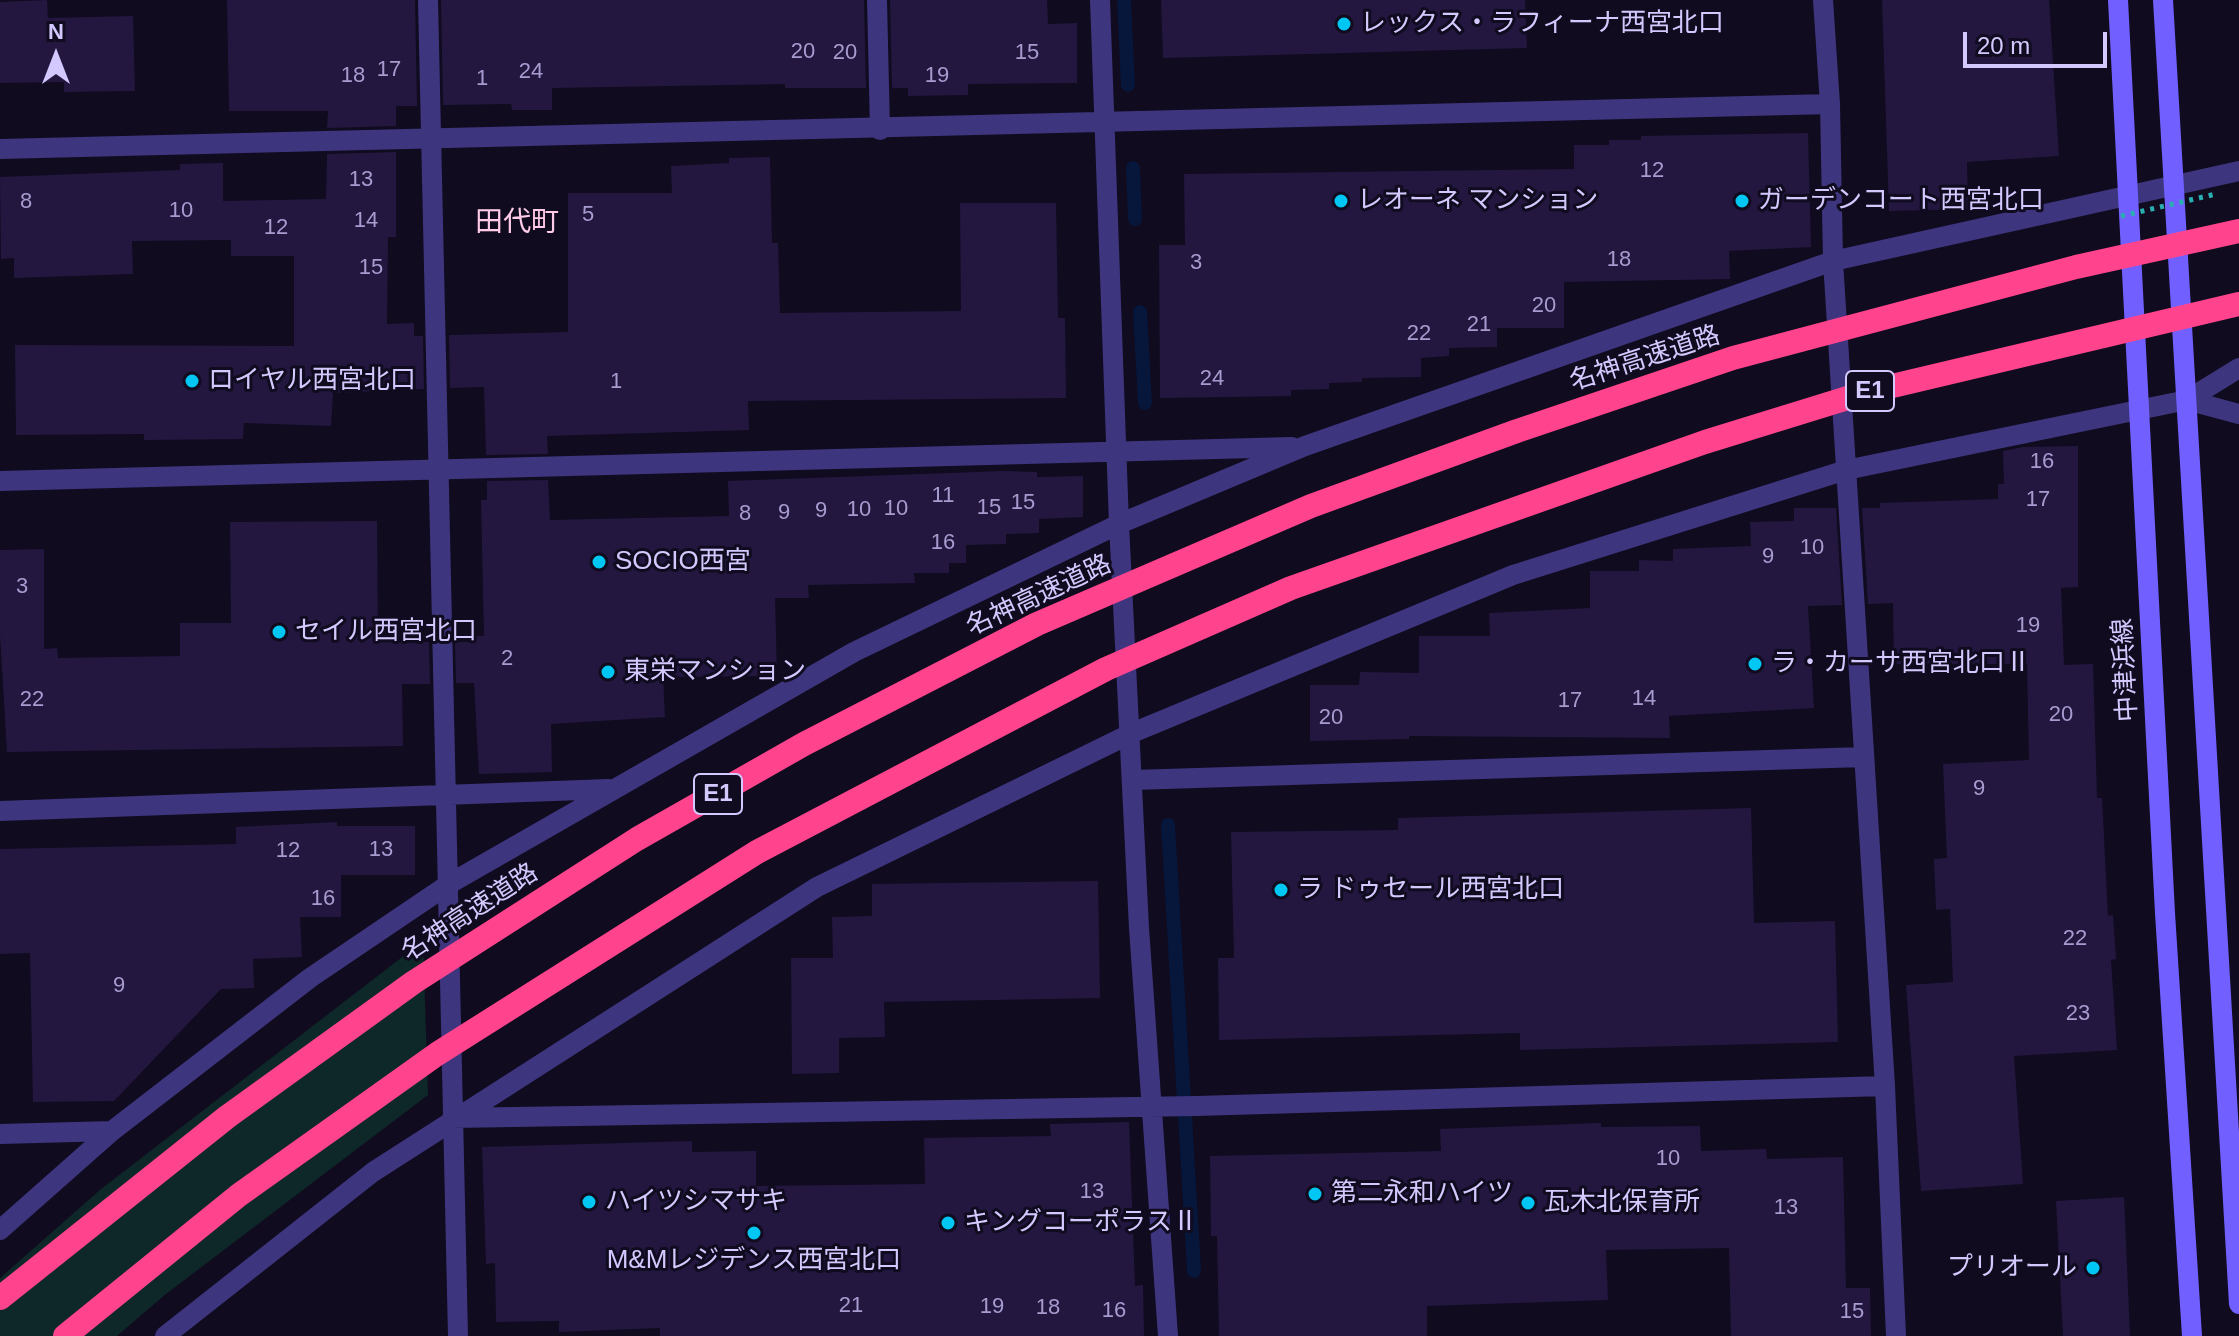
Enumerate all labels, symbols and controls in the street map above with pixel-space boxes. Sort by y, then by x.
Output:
place label: レックス・ラフィーナ西宮北口 [1360,8,1724,40]
marker: レックス・ラフィーナ西宮北口 [1335,15,1353,33]
north arrow [16,16,96,96]
scale bar [1967,16,2111,66]
text: N [48,19,64,44]
text: 20 m [1977,32,2030,59]
house number: 20 [791,39,815,65]
house number: 20 [833,40,857,66]
house number: 15 [1015,40,1039,66]
house number: 17 [377,57,401,83]
house number: 24 [519,59,543,85]
house number: 18 [341,63,365,89]
house number: 19 [925,63,949,89]
house number: 1 [476,66,488,92]
house number: 12 [1640,158,1664,184]
house number: 13 [349,167,373,193]
place label: レオーネ マンション [1357,185,1598,217]
place label: ガーデンコート西宮北口 [1758,185,2044,217]
house number: 8 [20,189,32,215]
marker: レオーネ マンション [1332,192,1350,210]
marker: ガーデンコート西宮北口 [1733,192,1751,210]
house number: 10 [169,198,193,224]
house number: 5 [582,202,594,228]
district label: 田代町 [475,206,559,240]
house number: 14 [354,208,378,234]
house number: 12 [264,215,288,241]
house number: 18 [1607,247,1631,273]
house number: 3 [1190,250,1202,276]
house number: 15 [359,255,383,281]
house number: 20 [1532,293,1556,319]
house number: 21 [1467,312,1491,338]
street label: 名神高速道路 [1566,320,1724,398]
house number: 22 [1407,321,1431,347]
place label: ロイヤル西宮北口 [208,365,416,397]
house number: 24 [1200,366,1224,392]
house number: 1 [610,369,622,395]
road number: E1 [1846,371,1894,411]
marker: ロイヤル西宮北口 [183,372,201,390]
house number: 16 [2030,449,2054,475]
house number: 11 [932,483,954,509]
house number: 17 [2026,487,2050,513]
house number: 15 [1011,490,1035,516]
house number: 15 [977,495,1001,521]
house number: 10 [884,496,908,522]
house number: 10 [847,497,871,523]
house number: 9 [815,498,827,524]
house number: 9 [778,500,790,526]
house number: 8 [739,501,751,527]
house number: 16 [931,530,955,556]
house number: 10 [1800,535,1824,561]
house number: 9 [1762,544,1774,570]
place label: SOCIO西宮 [615,546,751,578]
street label: 名神高速道路 [962,549,1116,643]
marker: SOCIO西宮 [590,553,608,571]
house number: 3 [16,574,28,600]
house number: 19 [2016,613,2040,639]
place label: セイル西宮北口 [295,616,477,648]
street label: 中津浜線 [2108,617,2144,723]
marker: セイル西宮北口 [270,623,288,641]
house number: 2 [501,646,513,672]
place label: ラ・カーサ西宮北口Ⅱ [1771,648,2031,680]
marker: ラ・カーサ西宮北口Ⅱ [1746,655,1764,673]
place label: 東栄マンション [624,656,806,688]
marker: 東栄マンション [599,663,617,681]
house number: 14 [1632,686,1656,712]
house number: 22 [20,687,44,713]
house number: 17 [1558,688,1582,714]
house number: 20 [2049,702,2073,728]
house number: 20 [1319,705,1343,731]
road number: E1 [694,774,742,814]
house number: 9 [1973,776,1985,802]
house number: 13 [369,837,393,863]
house number: 12 [276,838,300,864]
street label: 名神高速道路 [396,857,544,969]
place label: ラ ドゥセール西宮北口 [1297,874,1564,906]
marker: ラ ドゥセール西宮北口 [1272,881,1290,899]
house number: 16 [311,886,335,912]
house number: 22 [2063,926,2087,952]
house number: 9 [113,973,125,999]
house number: 23 [2066,1001,2090,1027]
house number: 10 [1656,1146,1680,1172]
place label: 第二永和ハイツ [1331,1178,1513,1210]
house number: 13 [1080,1179,1104,1205]
marker: 第二永和ハイツ [1306,1185,1324,1203]
place label: ハイツシマサキ [605,1186,787,1218]
place label: 瓦木北保育所 [1544,1187,1700,1219]
marker: ハイツシマサキ [580,1193,598,1211]
marker: 瓦木北保育所 [1519,1194,1537,1212]
house number: 13 [1774,1195,1798,1221]
place label: キングコーポラスⅡ [964,1207,1198,1239]
marker: キングコーポラスⅡ [939,1214,957,1232]
marker: M&Mレジデンス西宮北口 [745,1224,763,1242]
place label: M&Mレジデンス西宮北口 [607,1245,901,1277]
place label: プリオール [1947,1252,2077,1284]
marker: プリオール [2084,1259,2102,1277]
house number: 21 [839,1293,863,1319]
house number: 19 [980,1294,1004,1320]
house number: 18 [1036,1295,1060,1321]
house number: 16 [1102,1298,1126,1324]
house number: 15 [1840,1299,1864,1325]

